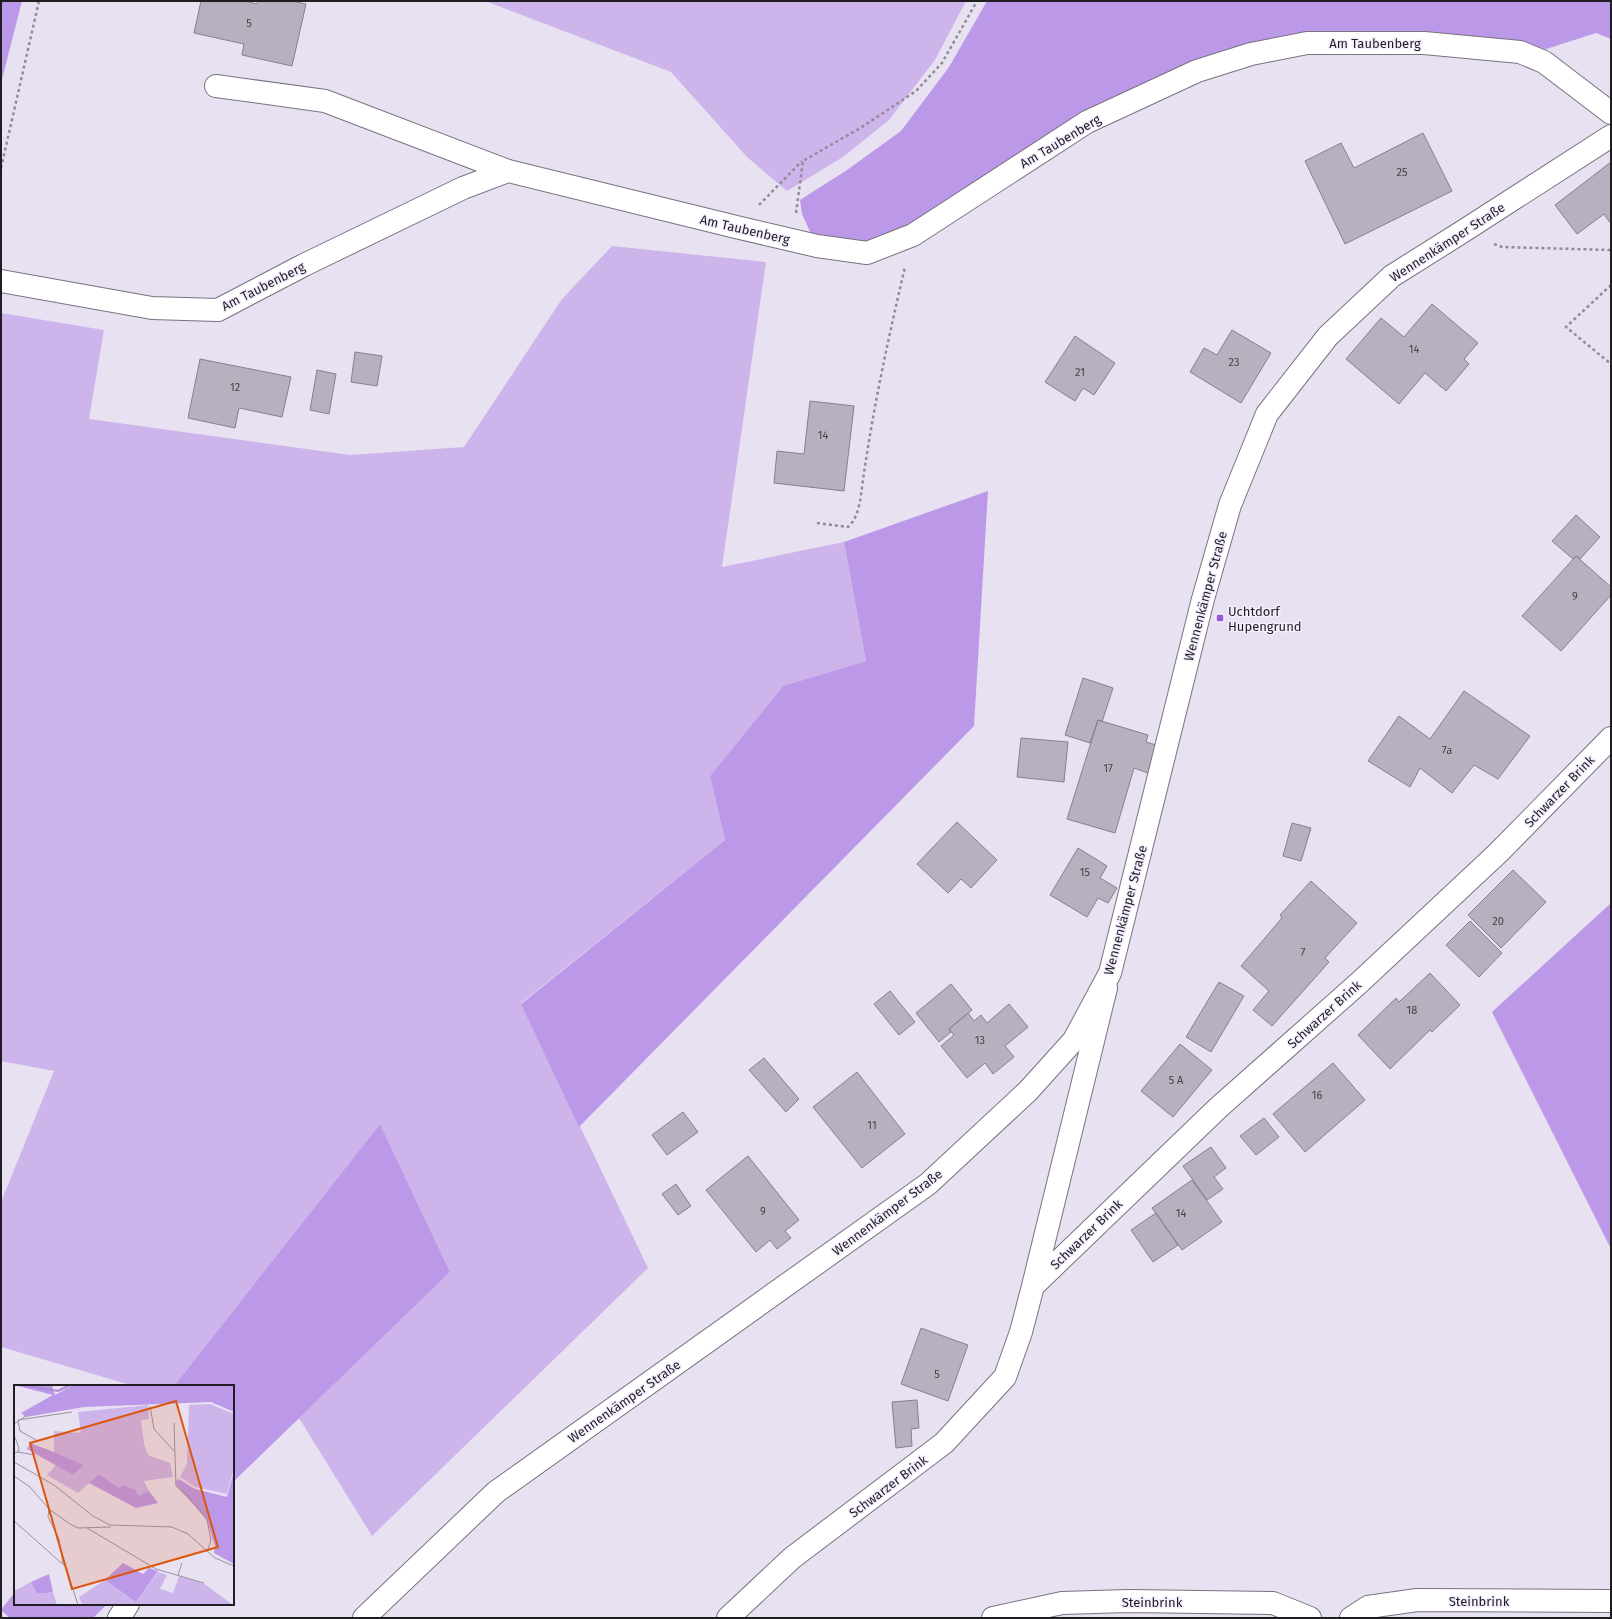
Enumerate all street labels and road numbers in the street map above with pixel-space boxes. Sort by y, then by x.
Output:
street label: Am Taubenberg [1329,36,1421,51]
street label: Am Taubenberg [1017,111,1104,171]
street label: Wennenkämper Straße [1387,200,1507,285]
street label: Am Taubenberg [699,212,791,247]
street label: Am Taubenberg [219,259,308,314]
street label: Wennenkämper Straße [1181,530,1230,663]
street label: Schwarzer Brink [1521,752,1598,830]
street label: Wennenkämper Straße [1101,844,1150,977]
street label: Schwarzer Brink [1284,977,1365,1051]
street label: Wennenkämper Straße [829,1166,945,1259]
street label: Schwarzer Brink [1047,1196,1126,1272]
street label: Wennenkämper Straße [565,1357,683,1446]
street label: Schwarzer Brink [846,1452,931,1521]
street label: Steinbrink [1449,1594,1510,1609]
street label: Steinbrink [1122,1595,1183,1610]

